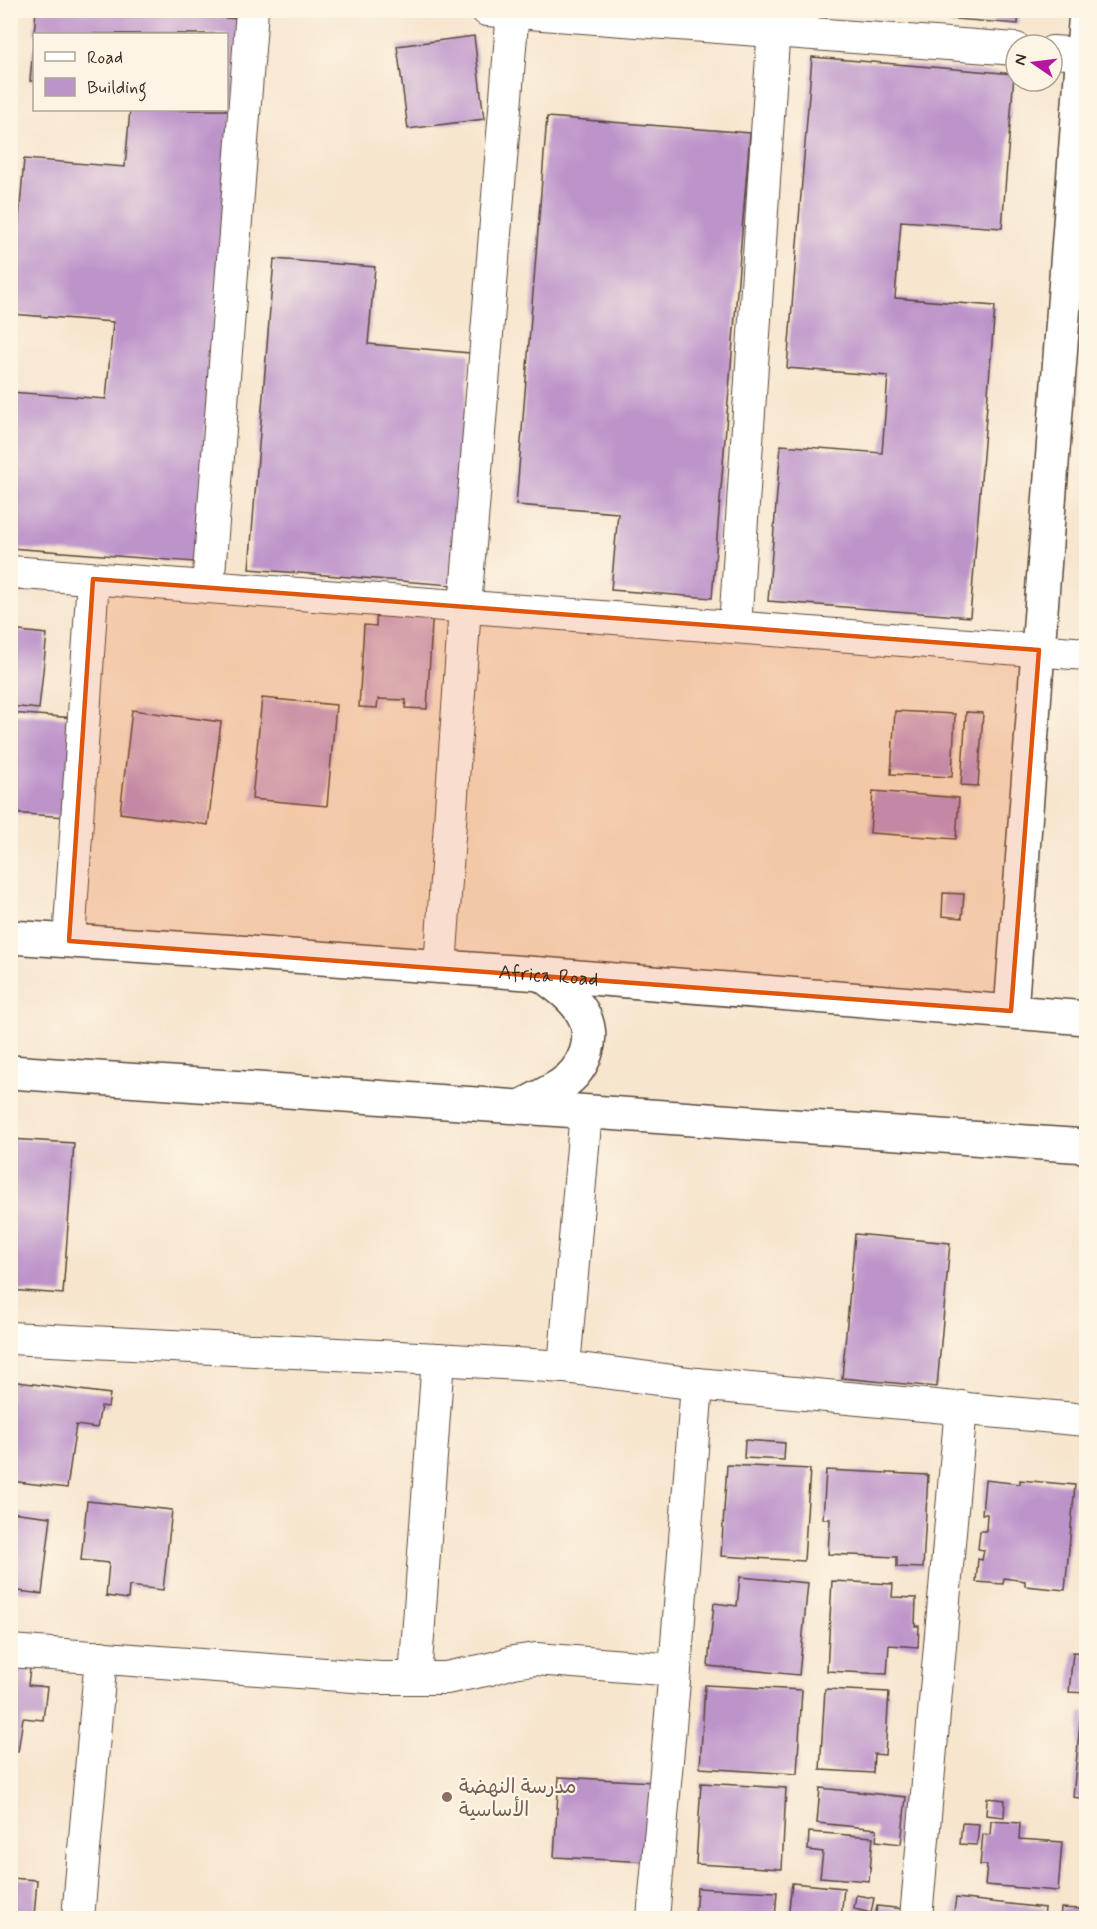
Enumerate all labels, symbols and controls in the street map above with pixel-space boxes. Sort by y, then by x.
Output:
legend [33,33,228,111]
north arrow [1004,33,1064,93]
text: Road [87,46,123,70]
text: N [1009,52,1032,67]
text: Building [87,76,147,102]
street label: Africa Road [498,959,599,994]
place label: مدرسة النهضة الأساسية [459,1774,576,1824]
marker: مدرسة النهضة الأساسية [440,1790,454,1804]

